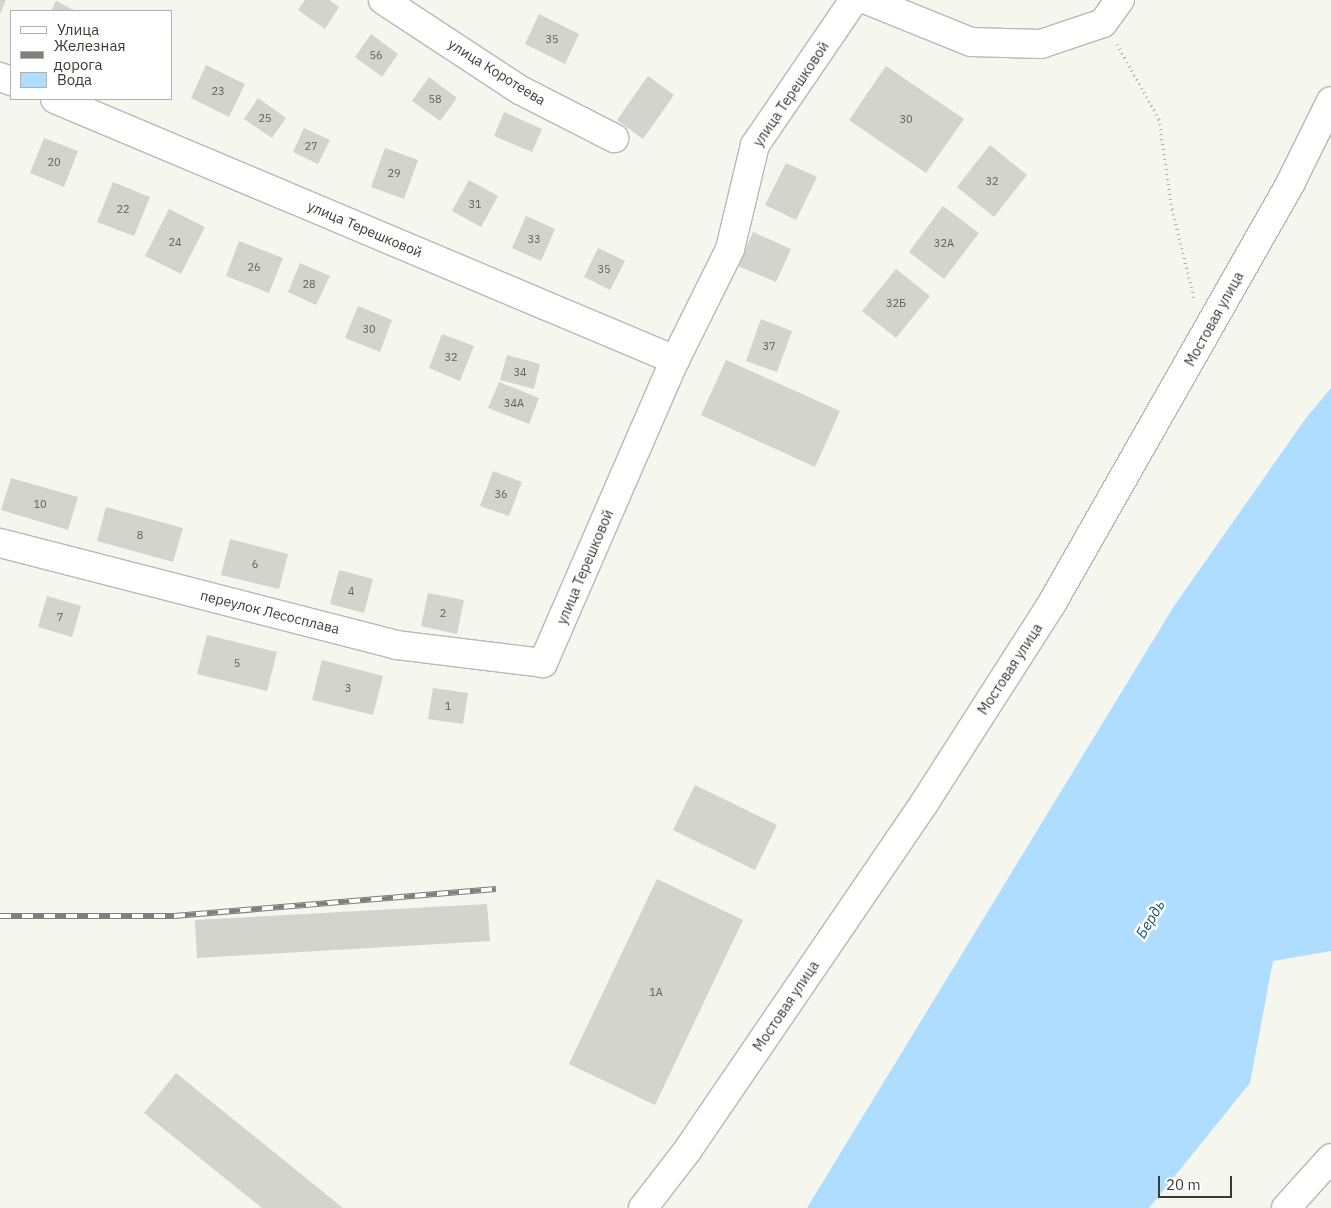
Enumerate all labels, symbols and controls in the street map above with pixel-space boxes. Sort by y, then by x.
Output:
legend [10,10,172,100]
text: Улица [57,20,99,39]
house number: 35 [545,32,559,46]
street label: улица Коротеева [445,35,549,109]
text: Железная дорога [54,36,125,74]
street label: улица Терешковой [750,38,832,150]
house number: 56 [369,48,383,62]
text: Вода [57,70,92,89]
house number: 23 [211,84,225,98]
house number: 58 [428,92,442,106]
house number: 25 [258,111,272,125]
house number: 30 [899,112,913,126]
house number: 27 [304,139,318,153]
house number: 20 [47,155,61,169]
house number: 29 [387,166,401,180]
house number: 32 [985,174,999,188]
street label: улица Терешковой [305,197,425,261]
house number: 31 [468,197,482,211]
house number: 22 [116,202,130,216]
house number: 33 [527,232,541,246]
house number: 24 [168,235,182,249]
house number: 32А [934,236,954,250]
house number: 26 [247,260,261,274]
house number: 35 [597,262,611,276]
street label: Мостовая улица [1181,269,1247,369]
house number: 28 [302,277,316,291]
house number: 32Б [886,296,906,310]
house number: 30 [362,322,376,336]
house number: 37 [762,339,776,353]
house number: 32 [444,350,458,364]
house number: 34 [513,365,527,379]
house number: 34А [504,396,524,410]
house number: 36 [494,487,508,501]
house number: 10 [33,497,47,511]
street label: улица Терешковой [553,507,617,627]
house number: 8 [137,528,143,542]
house number: 6 [252,557,258,571]
house number: 4 [348,584,354,598]
street label: переулок Лесосплава [199,587,341,637]
house number: 2 [440,606,446,620]
house number: 7 [57,610,63,624]
street label: Мостовая улица [974,620,1046,718]
house number: 5 [234,656,240,670]
house number: 3 [345,681,351,695]
house number: 1 [445,699,451,713]
water label: Бердь [1132,897,1168,941]
street label: Мостовая улица [750,958,822,1054]
house number: 1А [649,985,663,999]
scale bar [1161,1166,1235,1198]
text: 20 m [1166,1175,1201,1194]

